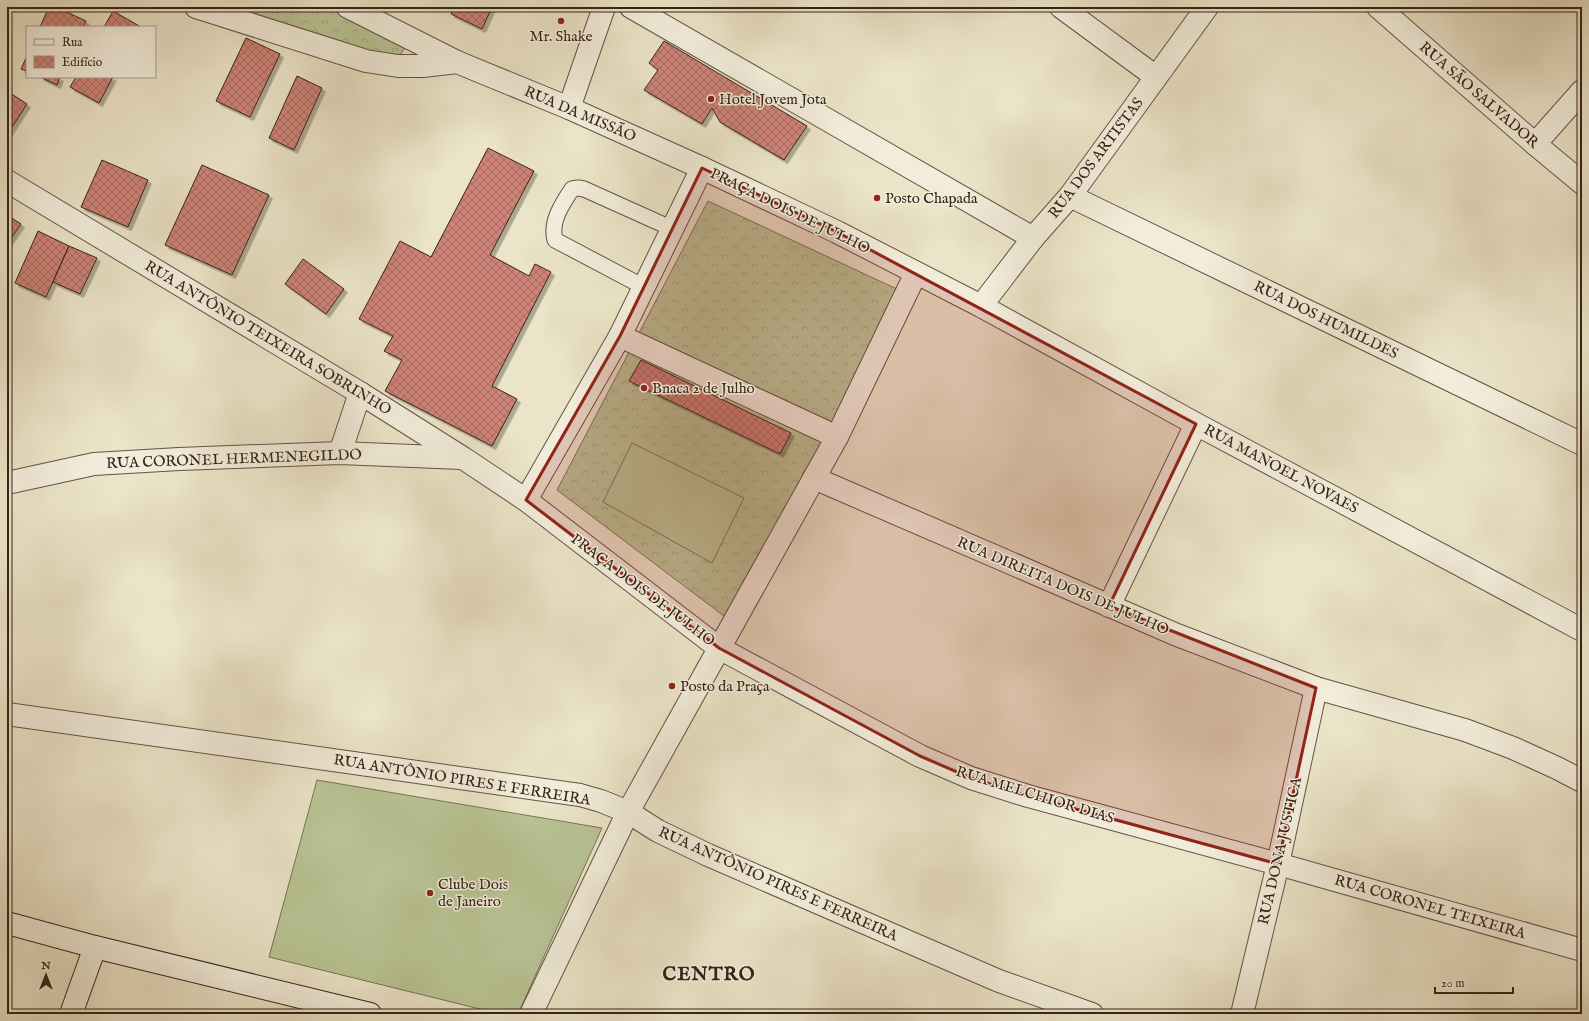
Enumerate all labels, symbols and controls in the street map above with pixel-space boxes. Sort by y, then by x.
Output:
marker: Mr. Shake [556,16,566,26]
legend [26,26,156,78]
place label: Mr. Shake [530,27,593,46]
text: Rua [62,35,83,50]
street label: RUA SÃO SALVADOR [1415,38,1543,153]
text: Edifício [62,55,103,70]
street label: RUA DA MISSÃO [521,82,639,146]
place label: Hotel Jovem Jota [719,90,827,109]
marker: Hotel Jovem Jota [706,94,716,104]
street label: RUA DOS ARTISTAS [1044,94,1148,222]
street label: PRAÇA DOIS DE JULHO [707,164,873,258]
place label: Posto Chapada [885,189,978,208]
marker: Posto Chapada [872,193,882,203]
street label: RUA ANTÔNIO TEIXEIRA SOBRINHO [141,257,395,419]
street label: RUA DOS HUMILDES [1251,277,1401,363]
place label: Bnaca 2 de Julho [652,379,755,398]
marker: Bnaca 2 de Julho [639,383,649,393]
street label: RUA MANOEL NOVAES [1200,420,1362,518]
street label: RUA CORONEL HERMENEGILDO [106,445,362,473]
street label: PRAÇA DOIS DE JULHO [567,529,719,651]
street label: RUA DIREITA DOIS DE JULHO [954,533,1172,639]
place label: Posto da Praça [680,677,770,696]
marker: Posto da Praça [667,681,677,691]
street label: RUA ANTÔNIO PIRES E FERREIRA [332,750,593,810]
street label: RUA MELCHIOR DIAS [954,762,1116,828]
street label: RUA DONA JUSTICA [1254,774,1306,927]
street label: RUA ANTÔNIO PIRES E FERREIRA [655,822,901,946]
street label: RUA CORONEL TEIXEIRA [1332,871,1529,944]
place label: Clube Dois de Janeiro [438,875,508,911]
marker: Clube Dois de Janeiro [425,888,435,898]
north arrow [26,955,66,995]
text: N [40,959,51,973]
district label: CENTRO [663,963,755,987]
scale bar [1435,969,1513,995]
text: 20 m [1441,976,1464,991]

